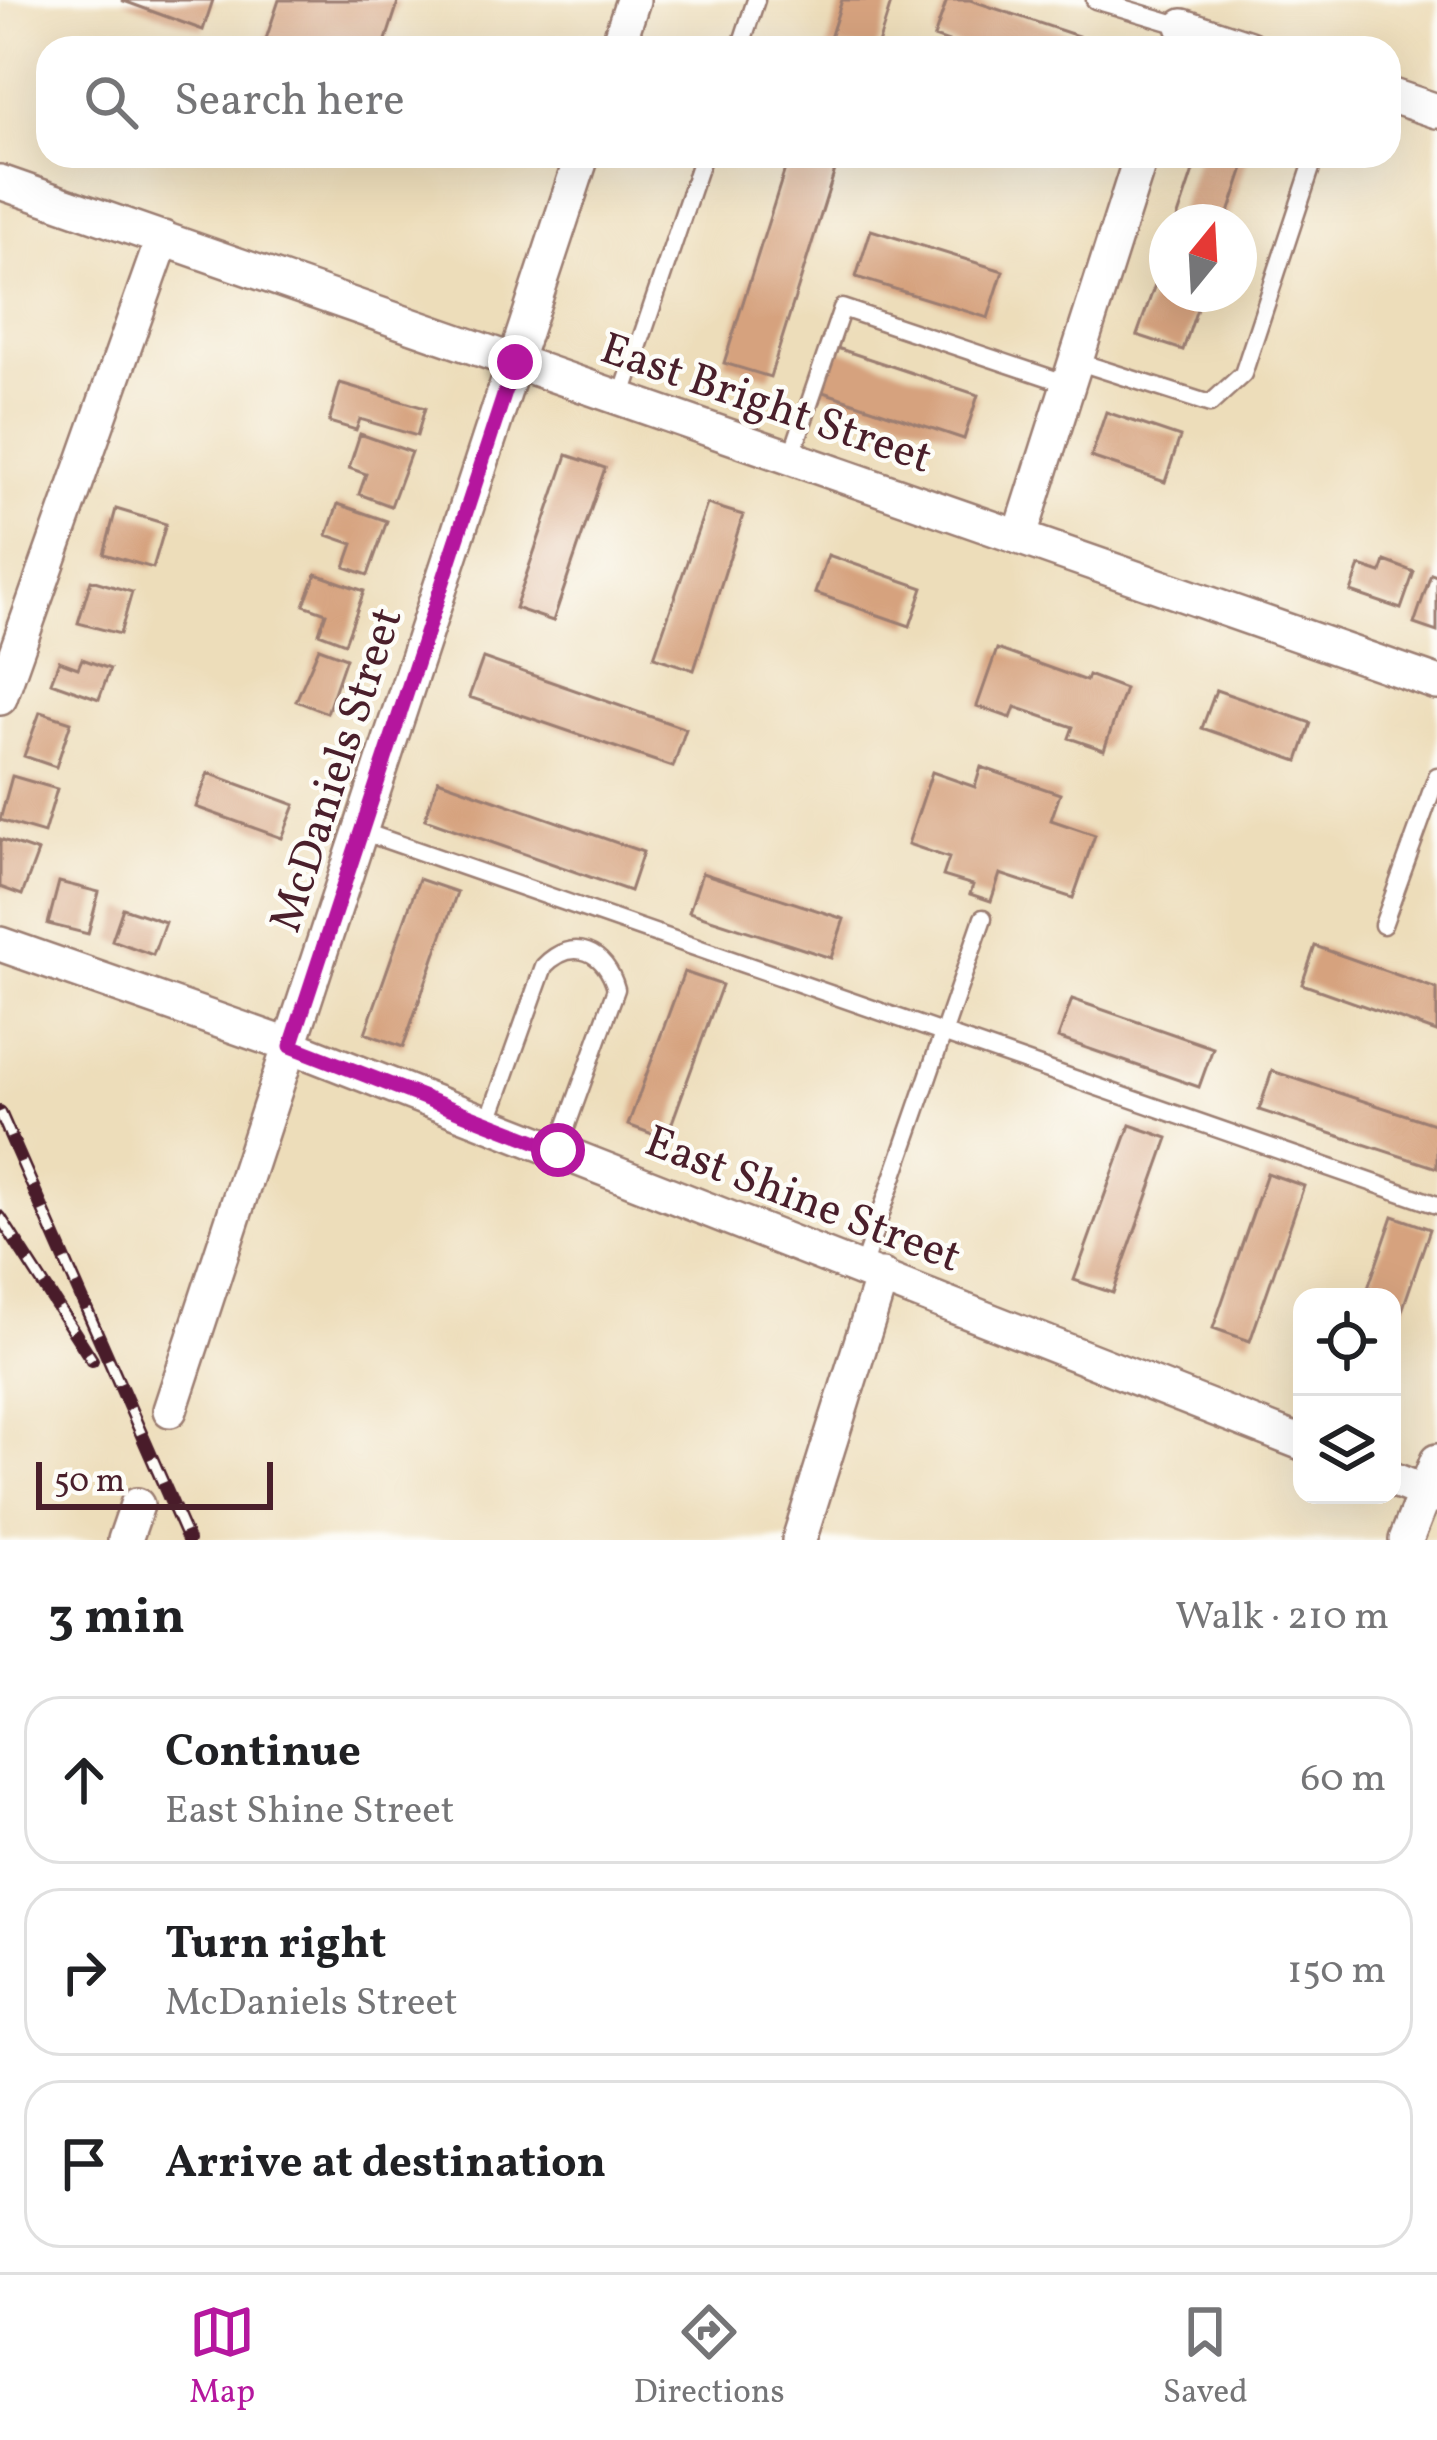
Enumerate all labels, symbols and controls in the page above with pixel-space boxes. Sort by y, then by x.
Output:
search box [36,36,1401,168]
icon: search [78,69,144,135]
text: Search here [174,71,405,134]
north arrow [1149,204,1257,312]
street label: East Bright Street [591,319,940,491]
route end [488,335,542,389]
street label: McDaniels Street [256,600,420,941]
street label: East Shine Street [635,1112,970,1290]
route start [531,1123,585,1177]
map controls [1293,1288,1401,1504]
button: locate [1293,1288,1401,1396]
button: layers [1293,1396,1401,1504]
scale bar [36,1456,273,1509]
text: 50 m [54,1460,125,1506]
text: 3 min [48,1583,185,1654]
text: Walk · 210 m [1175,1591,1389,1645]
text: Continue [165,1722,361,1785]
icon: ahead [51,1747,117,1813]
text: 60 m [1301,1753,1386,1807]
text: East Shine Street [165,1785,454,1839]
text: Turn right [165,1914,386,1977]
icon: right [51,1939,117,2005]
text: 150 m [1287,1945,1386,1999]
text: McDaniels Street [165,1977,458,2031]
icon: arrive [51,2131,117,2197]
text: Arrive at destination [165,2133,606,2196]
tab: Map [189,2299,255,2417]
tab: Directions [633,2299,785,2417]
tab: Saved [1163,2299,1248,2417]

